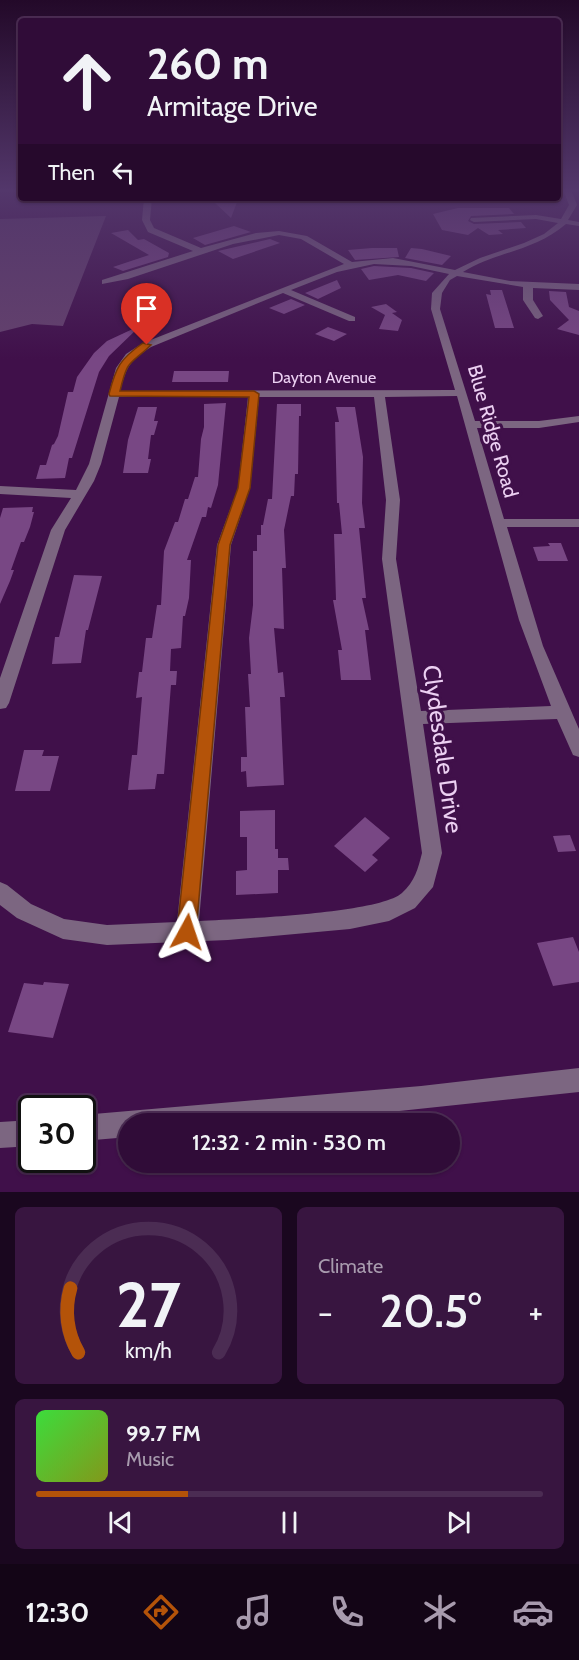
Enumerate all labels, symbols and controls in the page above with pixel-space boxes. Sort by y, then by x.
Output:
text: 260 m [147,38,268,90]
icon: ahead [48,42,126,120]
text: Armitage Drive [147,90,318,123]
icon: left [107,156,140,189]
text: Then [48,159,95,186]
pin [121,283,172,345]
icon: arrive [130,292,163,325]
street label: Blue Ridge Road [463,362,523,500]
street label: Dayton Avenue [272,368,376,387]
street label: Clydesdale Drive [417,663,469,835]
position arrow [155,900,219,964]
speed limit sign: 30 [18,1095,96,1173]
text: 12:32 · 2 min · 530 m [192,1129,386,1156]
text: Climate [318,1254,383,1278]
text: 27 [116,1267,181,1343]
text: 20.5° [380,1284,481,1338]
text: − [318,1292,333,1332]
text: + [528,1292,543,1332]
text: km/h [125,1337,172,1363]
text: 99.7 FM [126,1420,201,1447]
text: Music [126,1447,174,1471]
icon: previous [104,1506,137,1539]
icon: pause [273,1506,306,1539]
icon: next [442,1506,475,1539]
icon: directions [140,1591,182,1633]
icon: music [233,1591,275,1633]
icon: phone [326,1591,368,1633]
icon: climate [419,1591,461,1633]
icon: car [512,1591,554,1633]
text: 12:30 [25,1596,89,1629]

